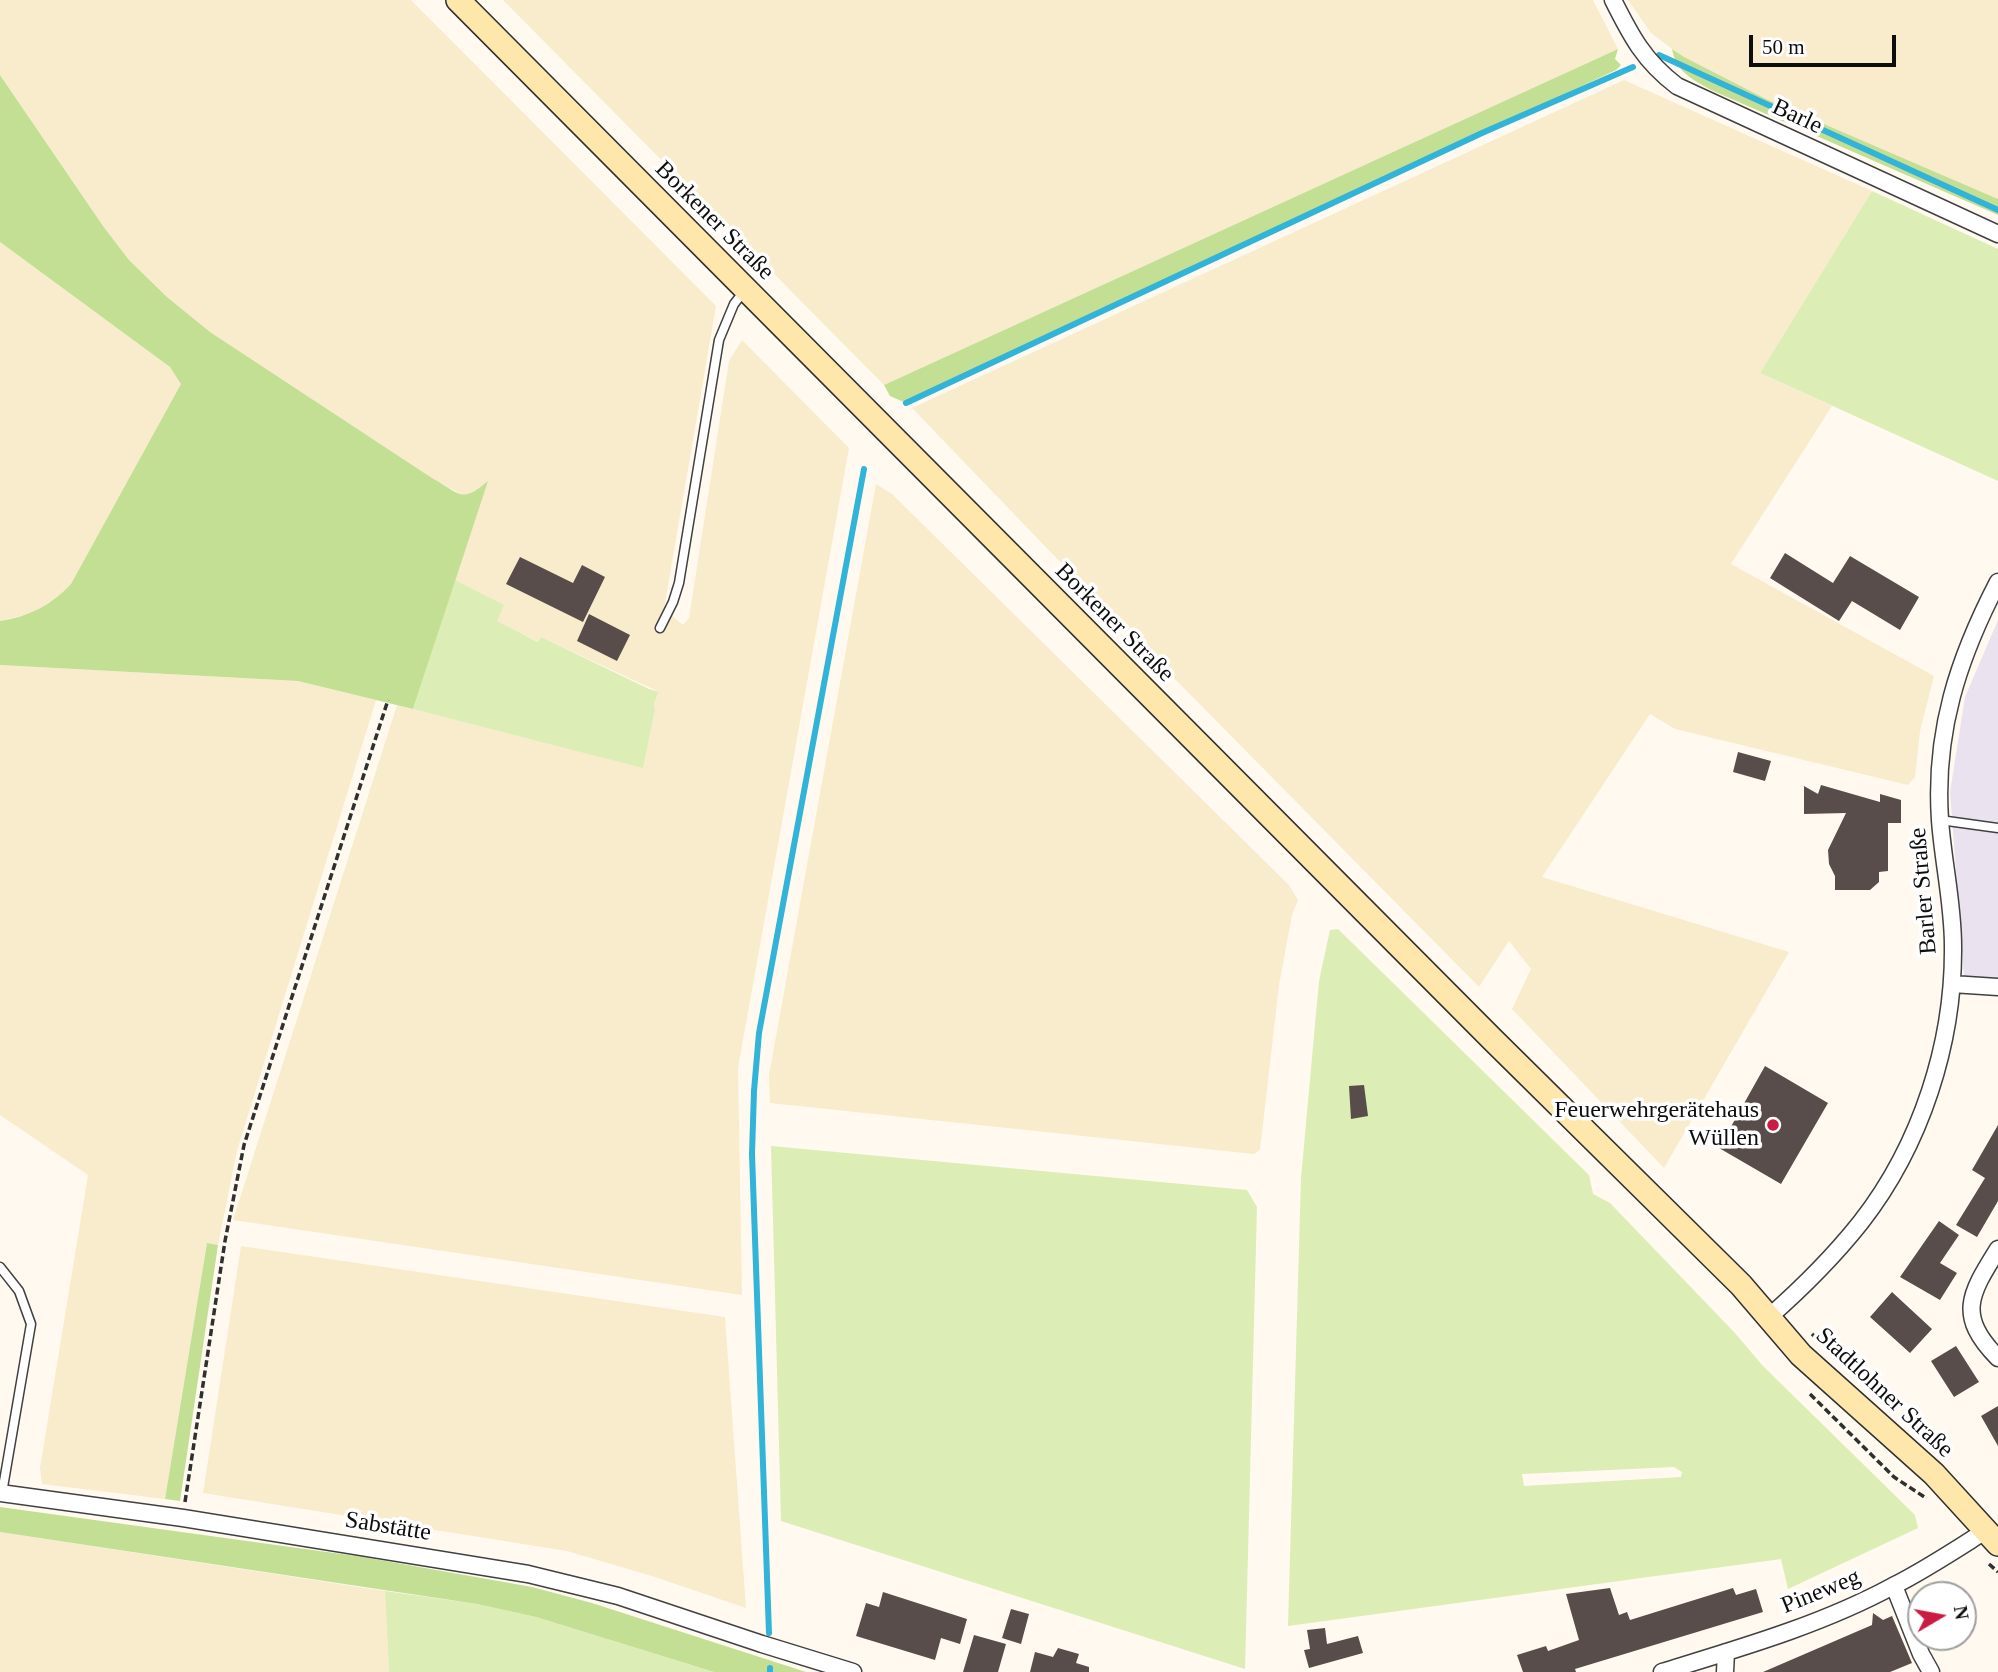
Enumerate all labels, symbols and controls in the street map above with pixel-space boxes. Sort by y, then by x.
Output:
scale bar [1753,21,1900,65]
text: 50 m [1762,35,1805,59]
street label: Barle [1767,93,1827,141]
street label: Borkener Straße [648,155,780,287]
street label: Borkener Straße [1048,557,1180,689]
street label: Barler Straße [1904,826,1944,956]
place label: Feuerwehrgerätehaus Wüllen [1554,1097,1759,1153]
marker: Feuerwehrgerätehaus Wüllen [1765,1117,1781,1133]
street label: Stadtlohner Straße [1809,1322,1959,1464]
street label: Sabstätte [343,1506,433,1548]
street label: Pineweg [1777,1563,1865,1621]
north arrow [1907,1581,1977,1651]
text: N [1950,1604,1973,1621]

